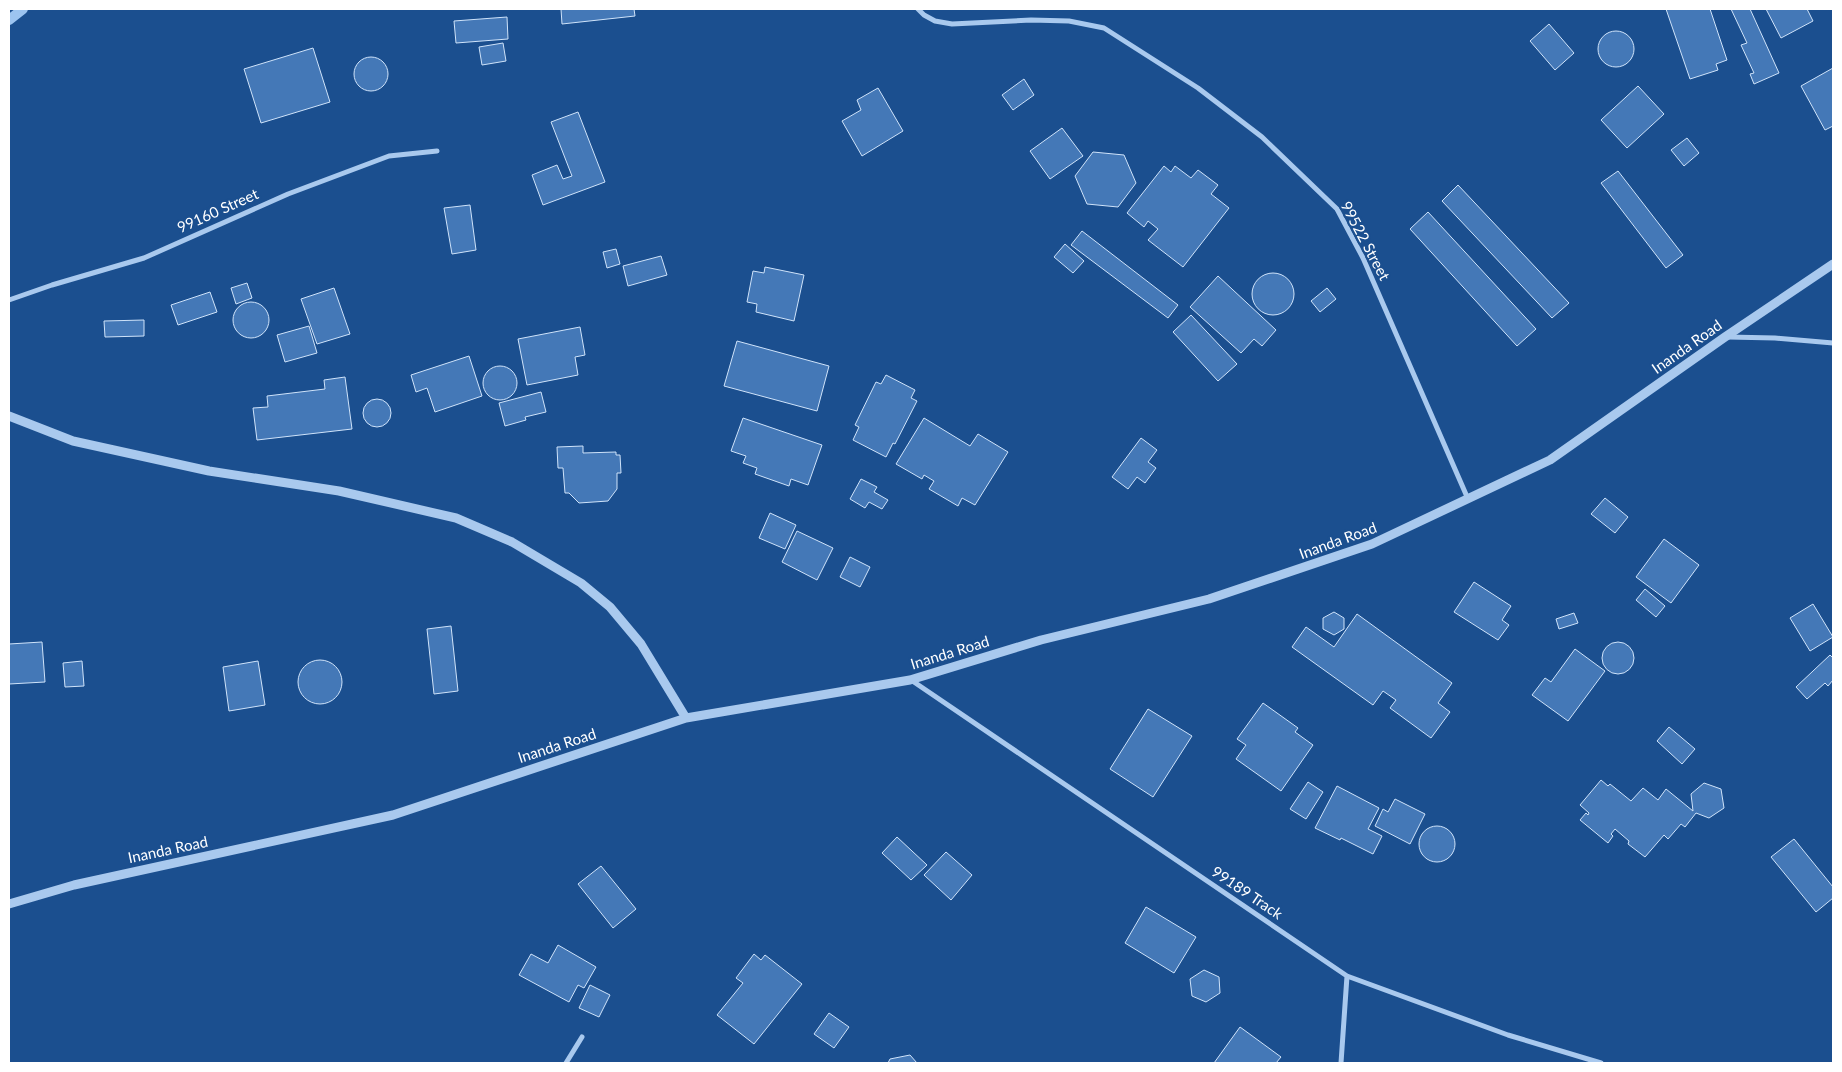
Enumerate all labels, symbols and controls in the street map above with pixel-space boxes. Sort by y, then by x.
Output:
street label: 99160 Street [174,184,261,236]
street label: 99522 Street [1338,198,1395,284]
street label: Inanda Road [1648,316,1725,377]
street label: Inanda Road [1296,518,1379,562]
street label: Inanda Road [908,632,991,673]
street label: Inanda Road [515,724,598,766]
street label: Inanda Road [126,832,209,866]
street label: 99189 Track [1209,862,1287,923]

